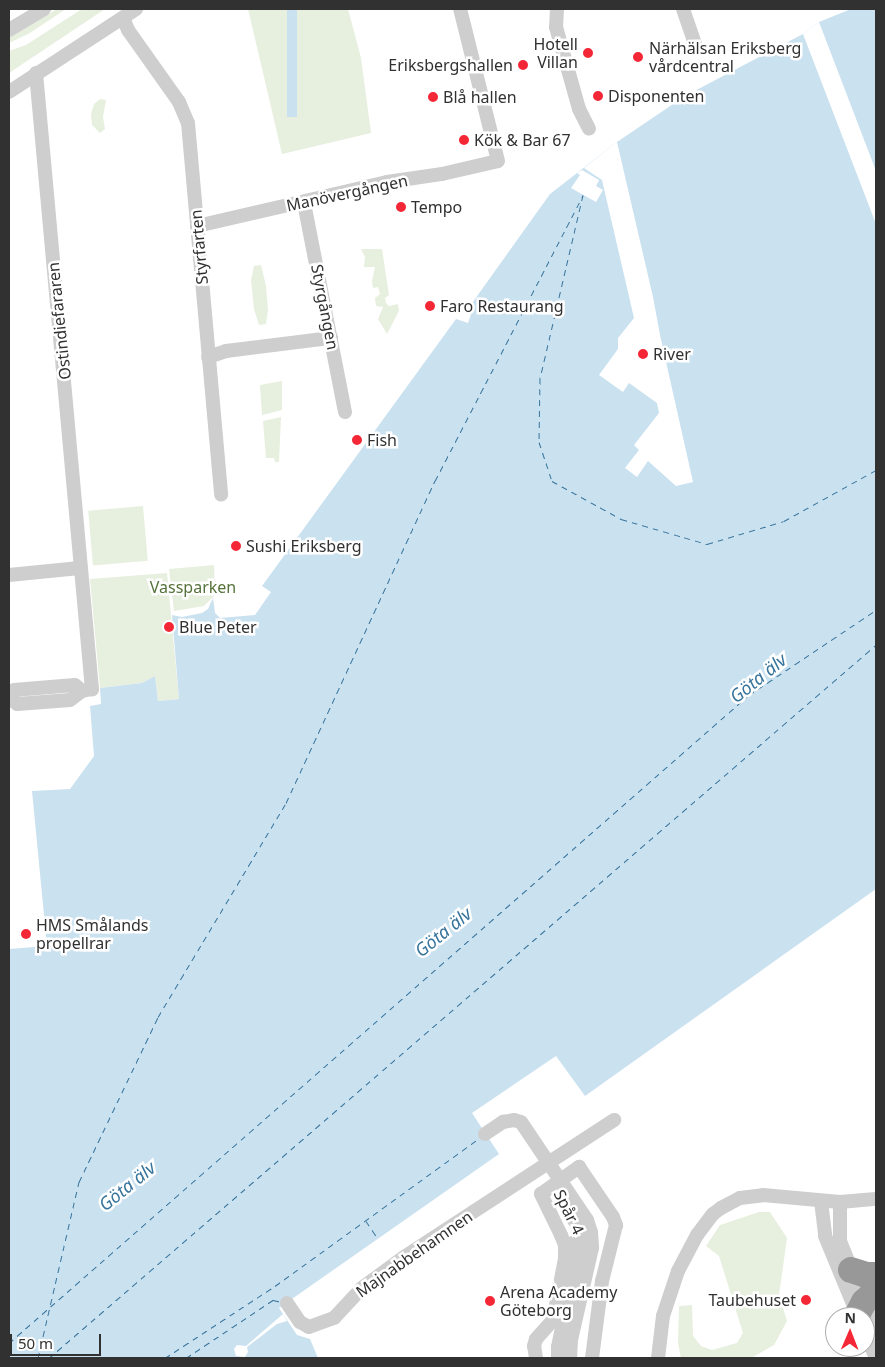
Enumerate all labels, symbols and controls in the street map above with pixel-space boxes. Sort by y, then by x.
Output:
place label: Hotell Villan [533,34,578,72]
place label: Närhälsan Eriksberg vårdcentral [649,38,801,76]
marker: Hotell Villan [582,47,594,59]
marker: Närhälsan Eriksberg vårdcentral [631,50,645,64]
place label: Eriksbergshallen [388,55,513,75]
marker: Eriksbergshallen [517,59,529,71]
place label: Disponenten [608,86,704,106]
place label: Blå hallen [443,87,517,107]
marker: Disponenten [592,90,604,102]
marker: Blå hallen [427,91,439,103]
place label: Kök & Bar 67 [474,130,571,150]
marker: Kök & Bar 67 [458,134,470,146]
street label: Manövergången [284,171,410,215]
place label: Tempo [411,197,462,217]
marker: Tempo [395,201,407,213]
street label: Styrfarten [186,209,212,285]
street label: Ostindiefararen [43,261,75,381]
street label: Styrgången [307,263,343,351]
place label: Faro Restaurang [440,296,564,316]
marker: Faro Restaurang [424,300,436,312]
place label: River [653,344,691,364]
marker: River [637,348,649,360]
place label: Fish [367,430,397,450]
marker: Fish [351,434,363,446]
place label: Sushi Eriksberg [246,536,362,556]
marker: Sushi Eriksberg [230,540,242,552]
park label: Vassparken [150,577,236,597]
place label: Blue Peter [179,617,257,637]
marker: Blue Peter [163,621,175,633]
water label: Göta älv [725,649,791,707]
water label: Göta älv [410,903,476,961]
place label: HMS Smålands propellrar [36,915,149,953]
marker: HMS Smålands propellrar [20,928,32,940]
water label: Göta älv [94,1157,160,1215]
street label: Spår 4 [550,1186,588,1238]
street label: Majnabbehamnen [352,1207,476,1301]
place label: Arena Academy Göteborg [500,1282,617,1320]
place label: Taubehuset [708,1290,796,1310]
marker: Taubehuset [800,1294,812,1306]
marker: Arena Academy Göteborg [484,1295,496,1307]
north arrow [825,1307,875,1357]
text: N [844,1308,856,1327]
scale bar [12,1324,104,1356]
text: 50 m [18,1333,53,1353]

